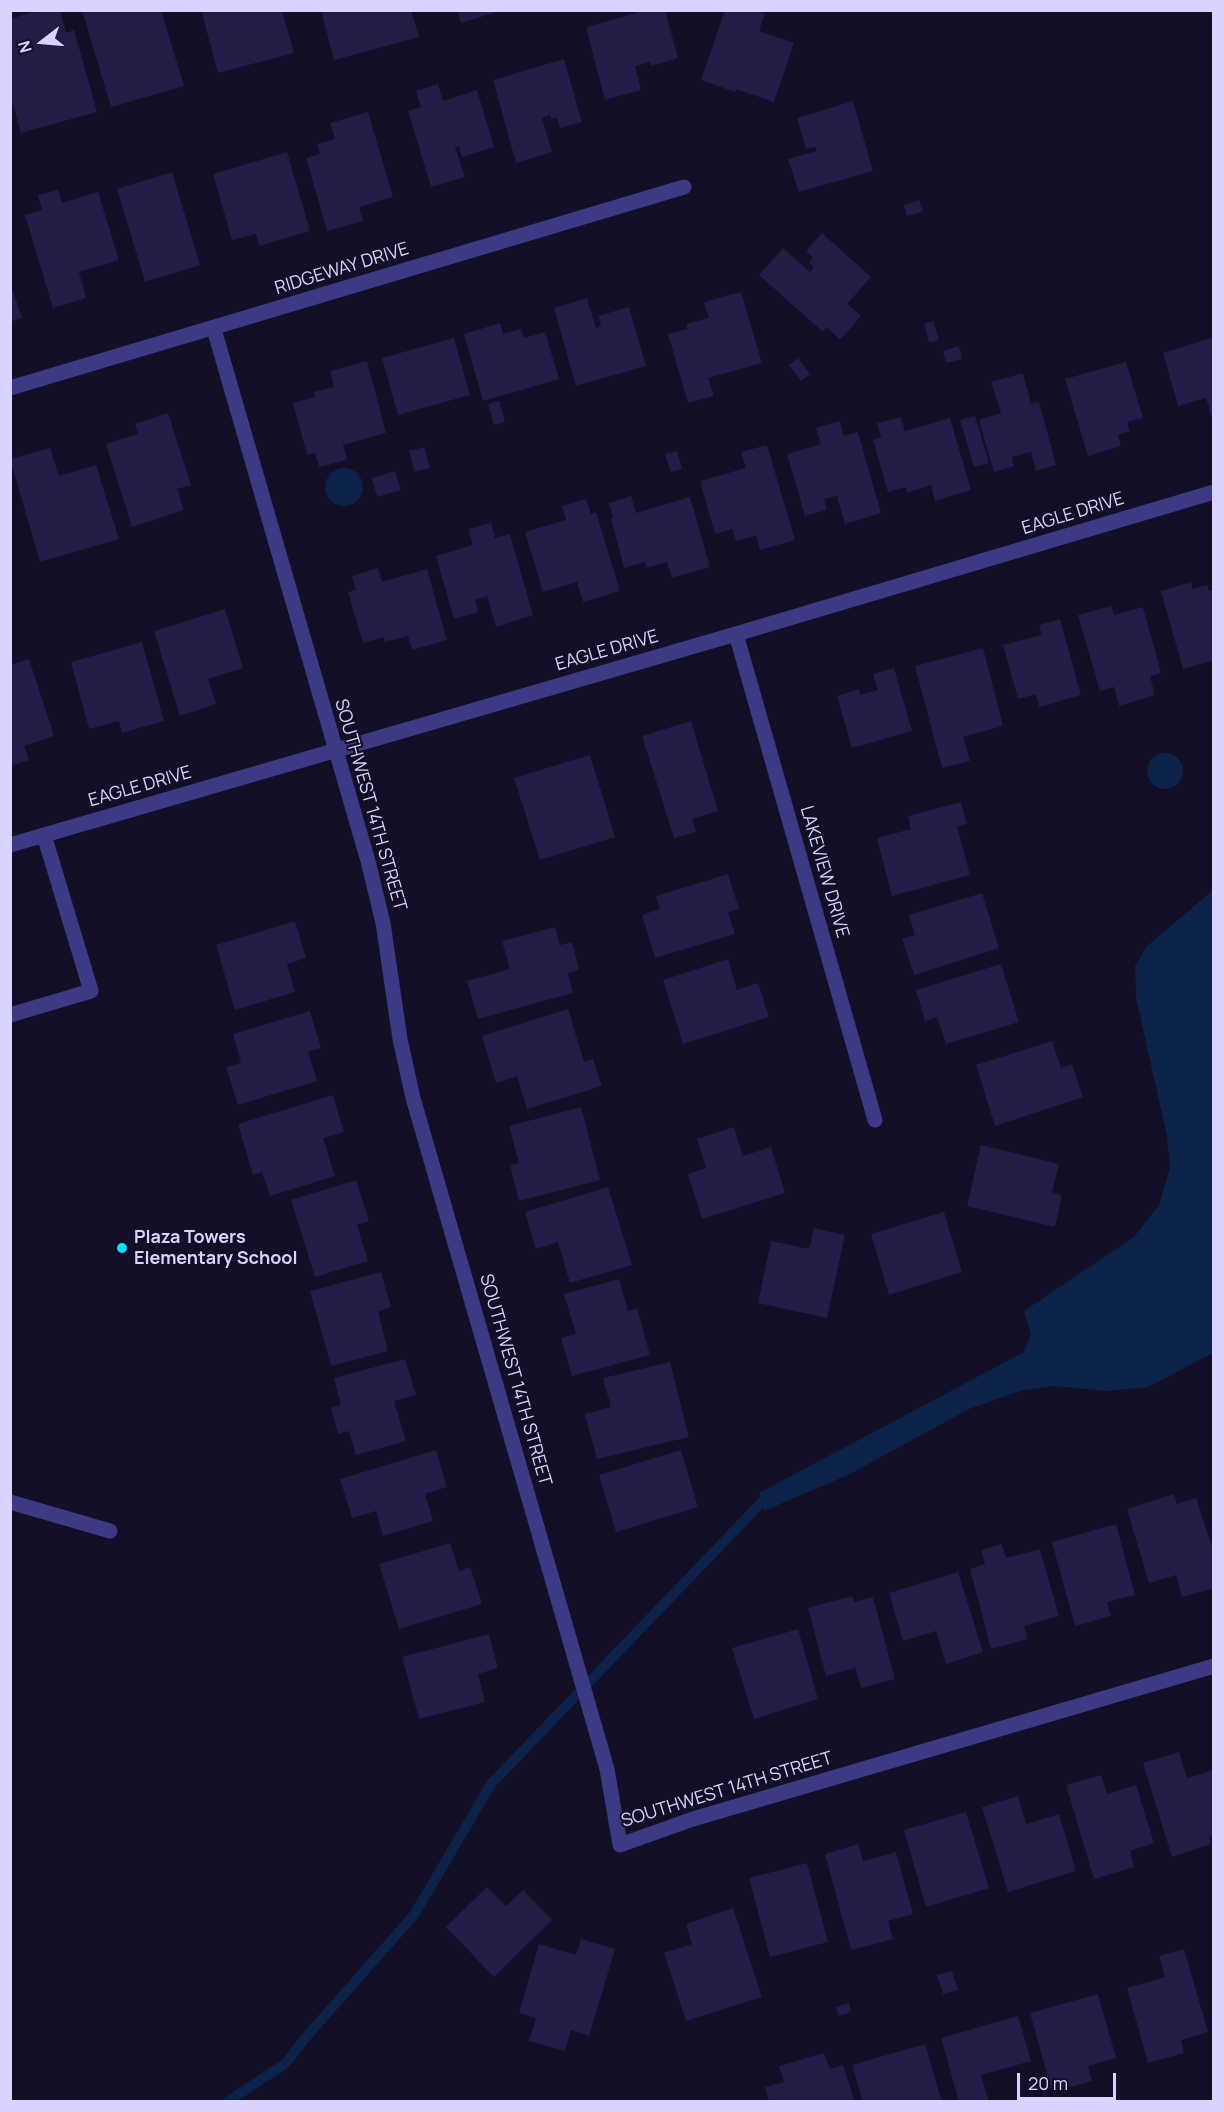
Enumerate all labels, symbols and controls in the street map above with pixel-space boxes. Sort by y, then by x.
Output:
north arrow [12,12,72,72]
text: N [13,38,37,56]
street label: RIDGEWAY DRIVE [272,238,412,300]
street label: EAGLE DRIVE [1019,488,1127,540]
street label: EAGLE DRIVE [553,626,661,676]
street label: SOUTHWEST 14TH STREET [329,697,411,913]
street label: EAGLE DRIVE [86,762,194,812]
street label: LAKEVIEW DRIVE [795,804,853,940]
place label: Plaza Towers Elementary School [134,1227,297,1270]
marker: Plaza Towers Elementary School [115,1241,129,1255]
street label: SOUTHWEST 14TH STREET [474,1272,556,1488]
street label: SOUTHWEST 14TH STREET [619,1748,835,1832]
scale bar [1020,2061,1119,2099]
text: 20 m [1028,2071,1068,2095]

